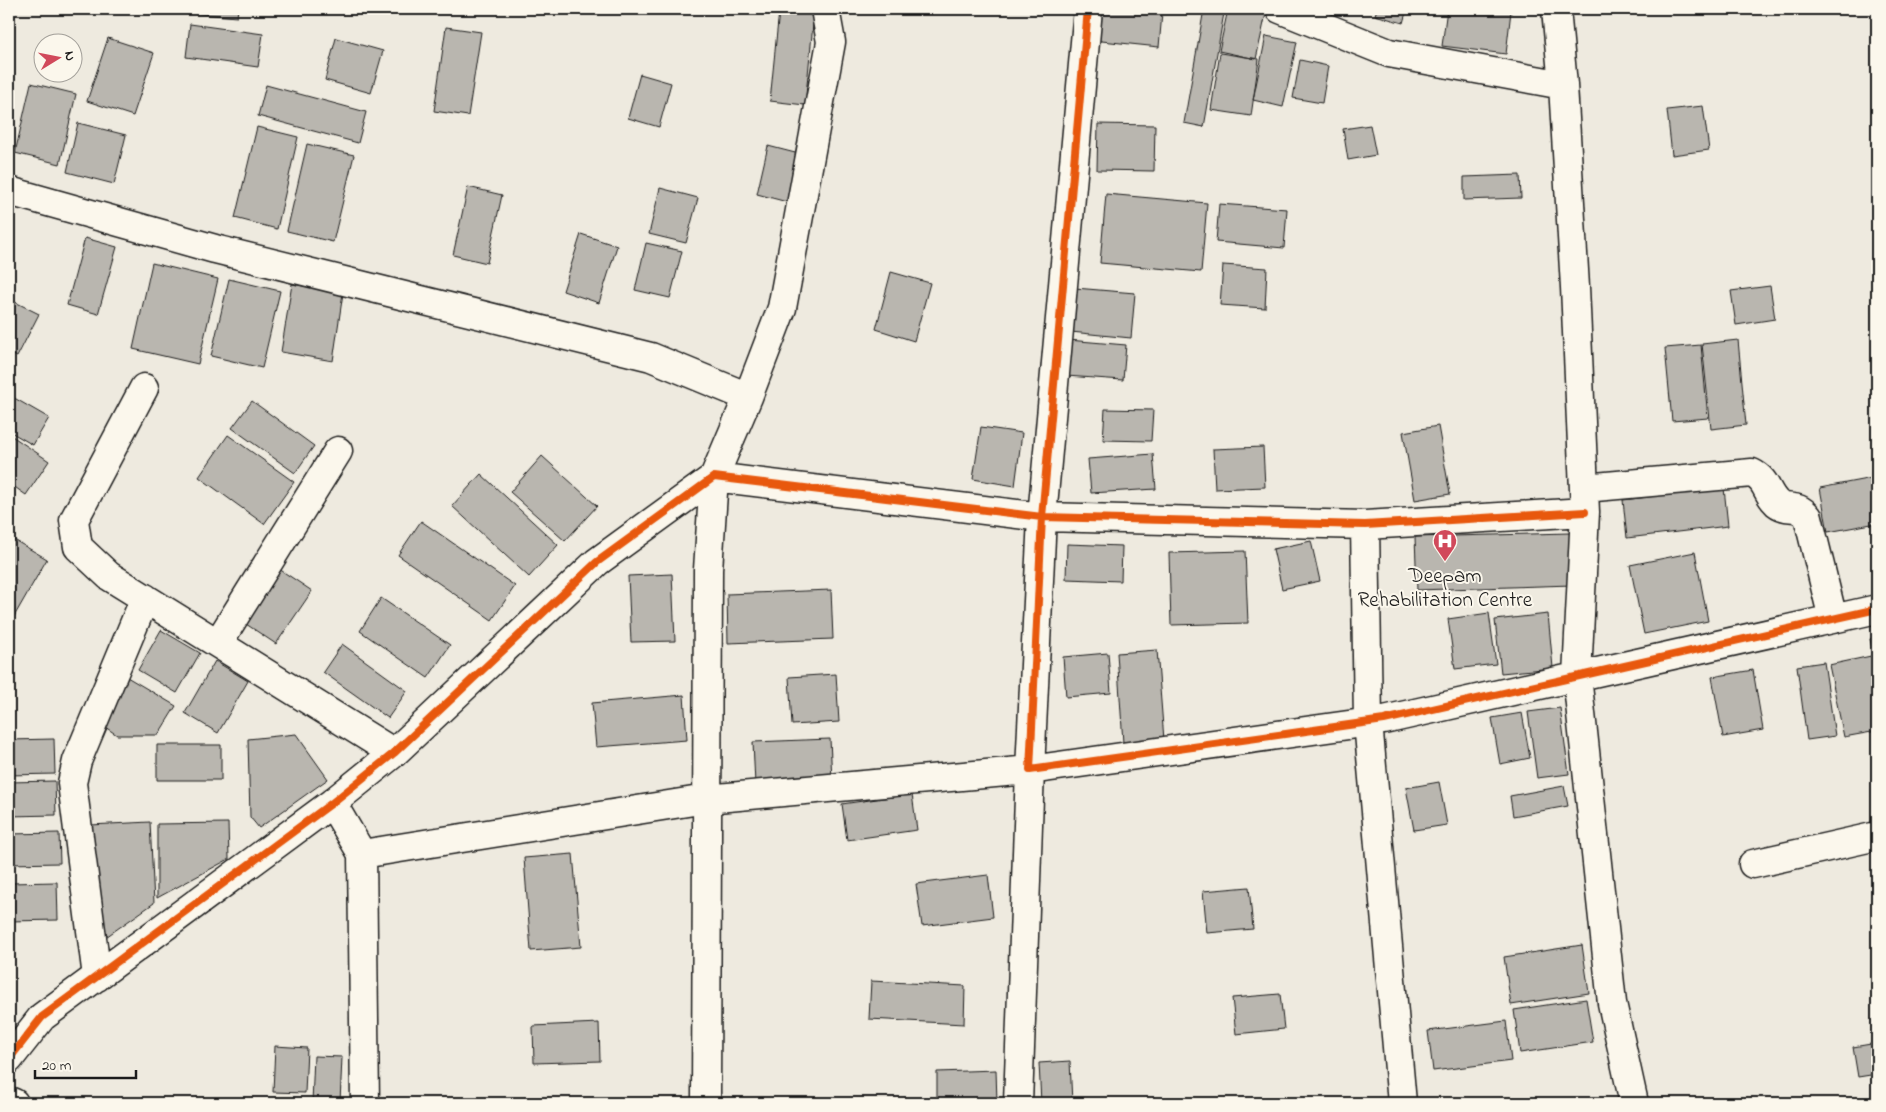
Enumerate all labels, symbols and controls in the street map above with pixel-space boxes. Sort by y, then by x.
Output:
north arrow [32,32,82,82]
text: N [58,50,80,62]
hospital icon: Deepam Rehabilitation Centre [1432,528,1458,562]
place label: Deepam Rehabilitation Centre [1358,562,1533,616]
scale bar [35,1047,136,1079]
text: 20 m [42,1055,72,1077]

